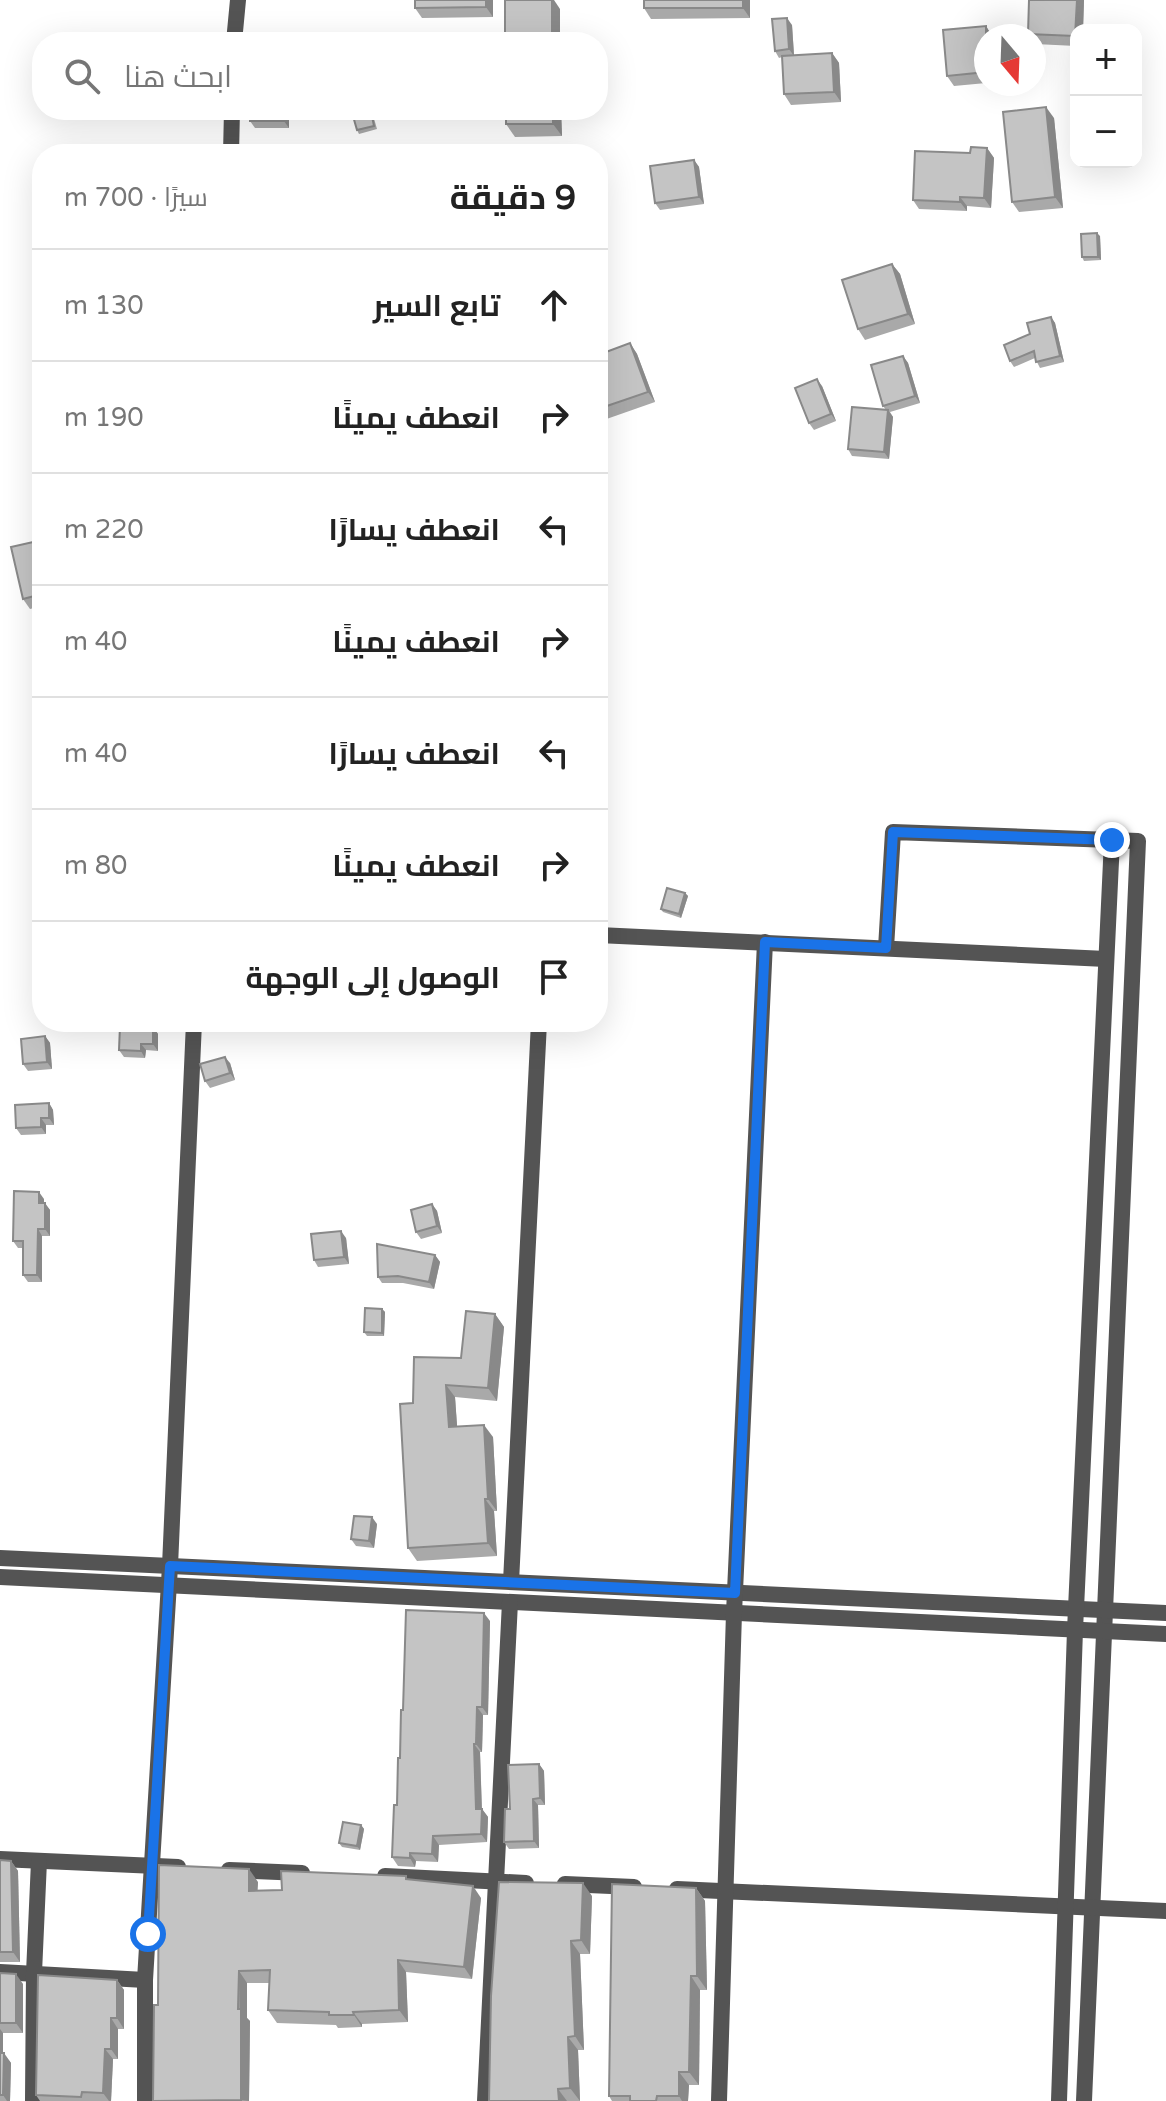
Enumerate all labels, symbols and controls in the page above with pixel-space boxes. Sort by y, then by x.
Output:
north arrow [974,24,1046,96]
map controls [1070,24,1142,168]
button: + [1070,24,1142,96]
search box [32,32,608,120]
icon: search [60,54,104,98]
text: ابحث هنا [124,59,232,96]
button: − [1070,96,1142,168]
text: 9 دقيقة [450,178,576,219]
text: سيرًا · 700 m [64,182,208,213]
icon: ahead [532,283,576,327]
text: تابع السير [373,288,500,325]
text: 130 m [64,290,144,321]
icon: right [532,395,576,439]
text: انعطف يمينًا [332,400,500,437]
text: 190 m [64,402,144,433]
icon: left [532,507,576,551]
text: انعطف يسارًا [329,512,500,549]
text: 220 m [64,514,144,545]
icon: right [532,619,576,663]
text: انعطف يمينًا [332,624,500,661]
text: 40 m [64,626,127,657]
icon: left [532,731,576,775]
text: انعطف يسارًا [329,736,500,773]
text: 40 m [64,738,127,769]
route end [1094,822,1130,858]
icon: right [532,843,576,887]
text: انعطف يمينًا [332,848,500,885]
text: 80 m [64,850,127,881]
icon: arrive [532,955,576,999]
text: الوصول إلى الوجهة [245,960,500,997]
route start [130,1916,166,1952]

